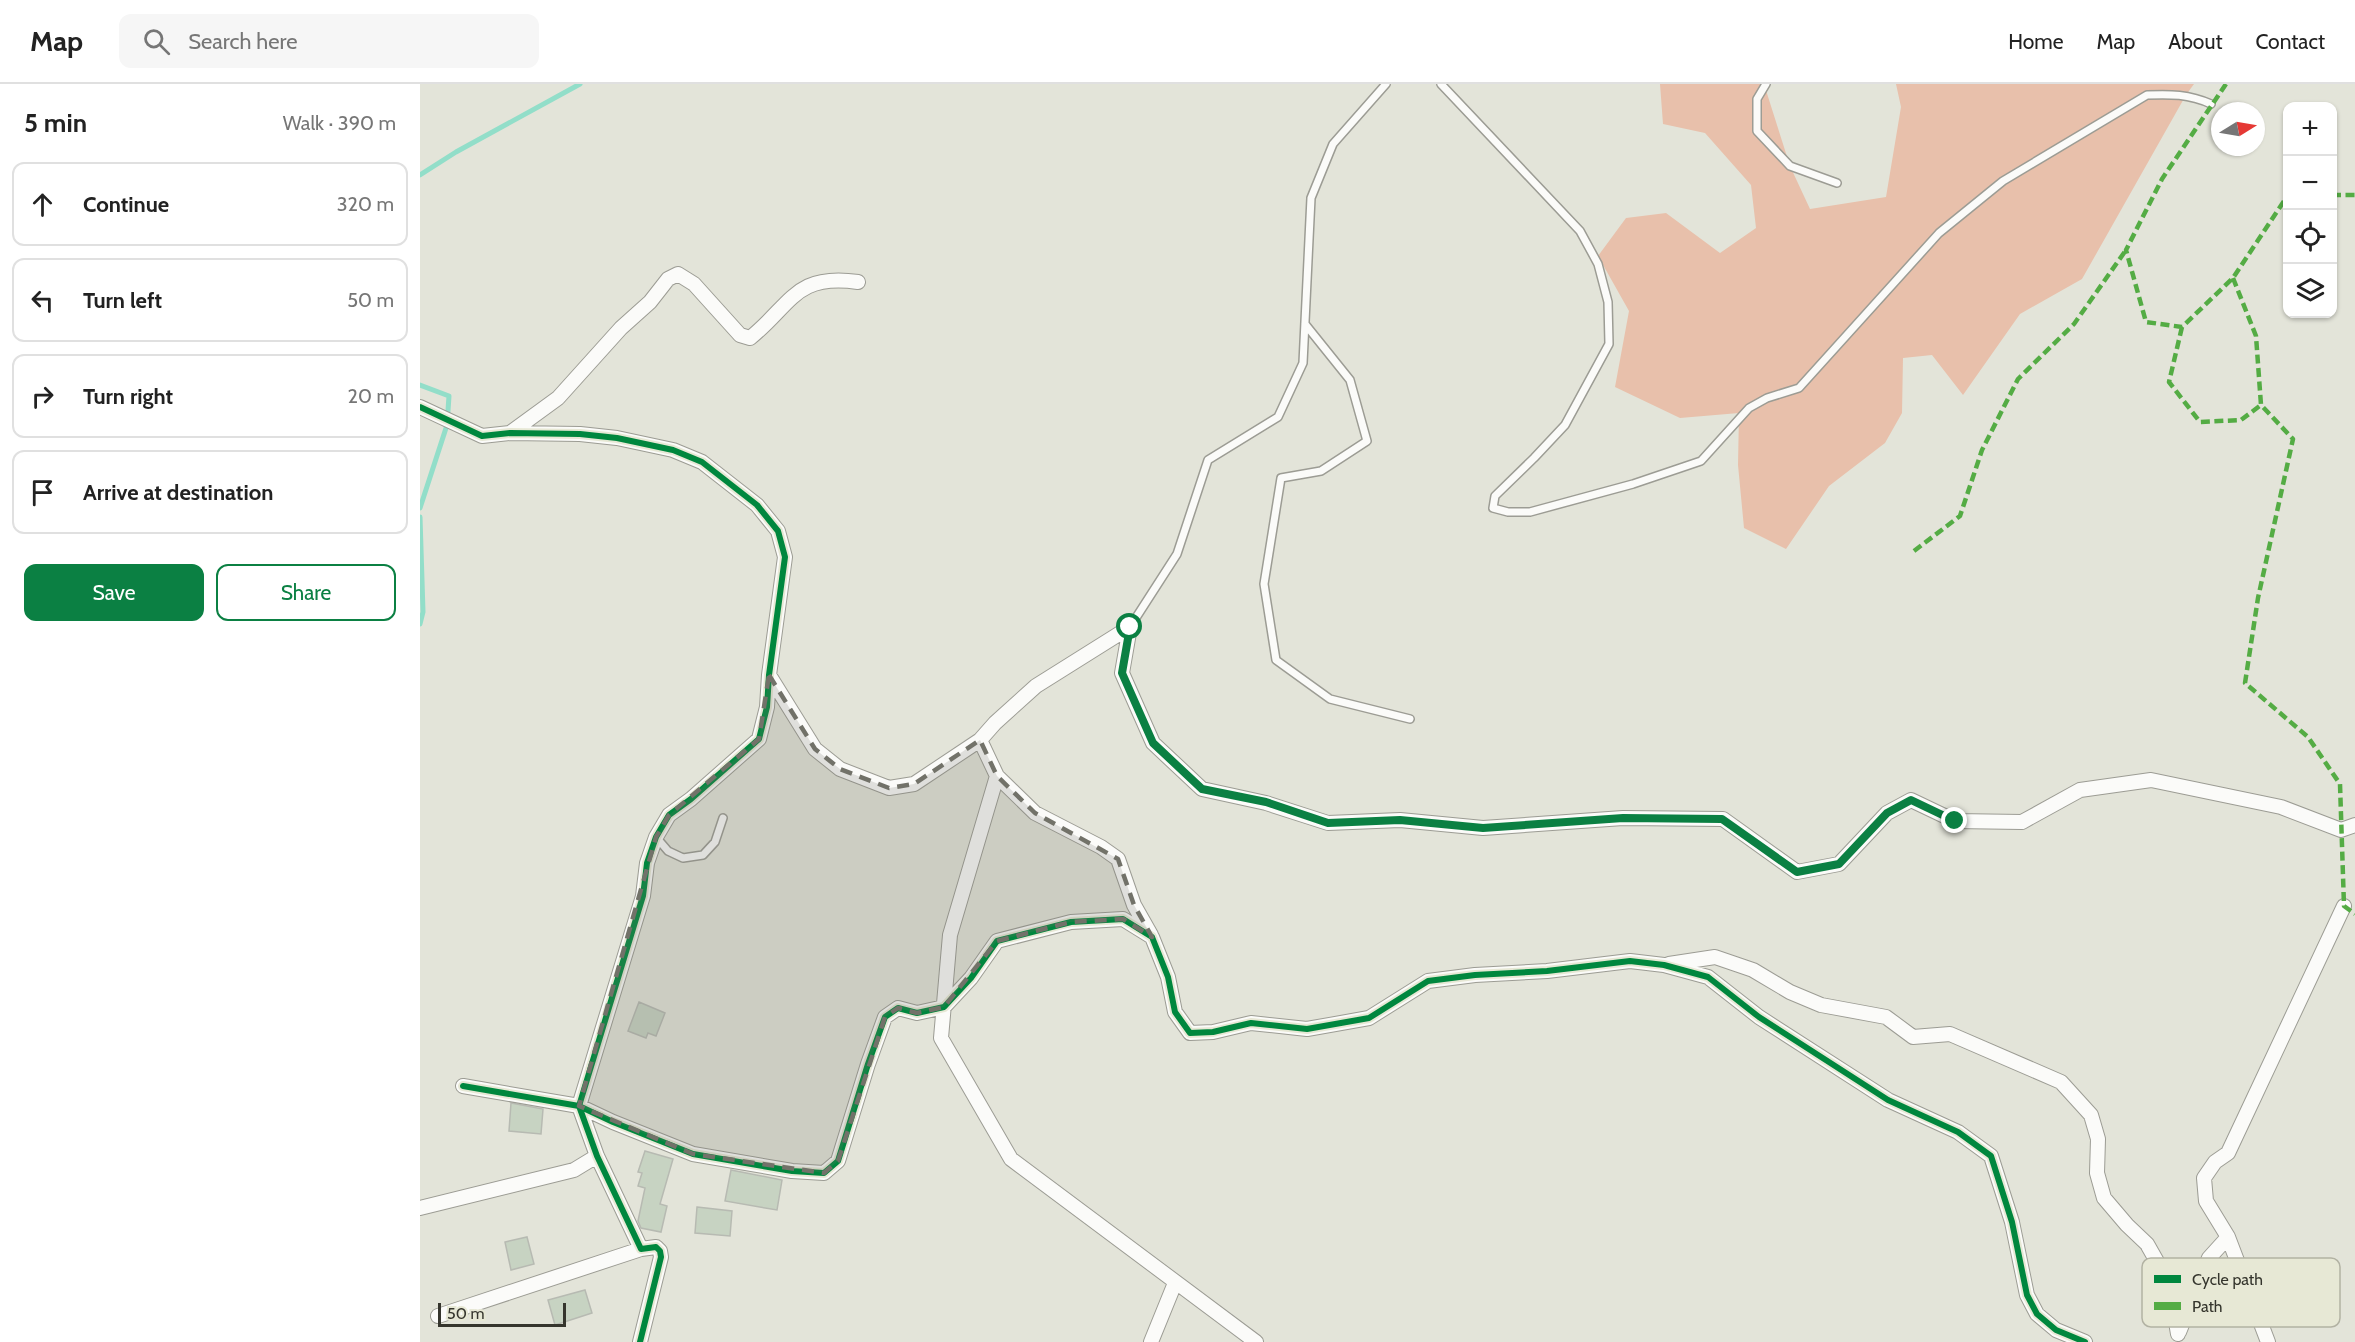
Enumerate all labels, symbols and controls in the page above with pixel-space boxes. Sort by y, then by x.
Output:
search box [119,14,539,68]
text: Map [30,24,83,58]
icon: search [140,25,173,58]
text: Search here [188,28,297,55]
text: Home [2008,29,2064,54]
text: Map [2097,29,2135,54]
text: About [2168,29,2222,54]
text: Contact [2255,29,2325,54]
north arrow [2211,102,2265,156]
map controls [2283,102,2337,318]
button: + [2283,102,2337,156]
text: 5 min [24,107,87,139]
text: Walk · 390 m [283,111,396,135]
button: − [2283,156,2337,210]
icon: ahead [26,188,59,221]
text: Continue [83,191,169,218]
text: 320 m [337,192,394,216]
button: locate [2283,210,2337,264]
button: layers [2283,264,2337,318]
icon: left [26,284,59,317]
text: Turn left [83,287,162,314]
text: 50 m [347,288,394,312]
icon: right [26,380,59,413]
text: Turn right [83,383,173,410]
text: 20 m [348,384,394,408]
icon: arrive [26,476,59,509]
text: Arrive at destination [83,479,273,506]
button: Save [24,564,204,621]
button: Share [216,564,396,621]
route start [1116,613,1142,639]
route end [1941,807,1967,833]
legend [2142,1258,2340,1327]
text: Cycle path [2192,1270,2263,1289]
text: Path [2192,1297,2223,1316]
scale bar [438,1300,566,1328]
text: 50 m [447,1304,484,1323]

